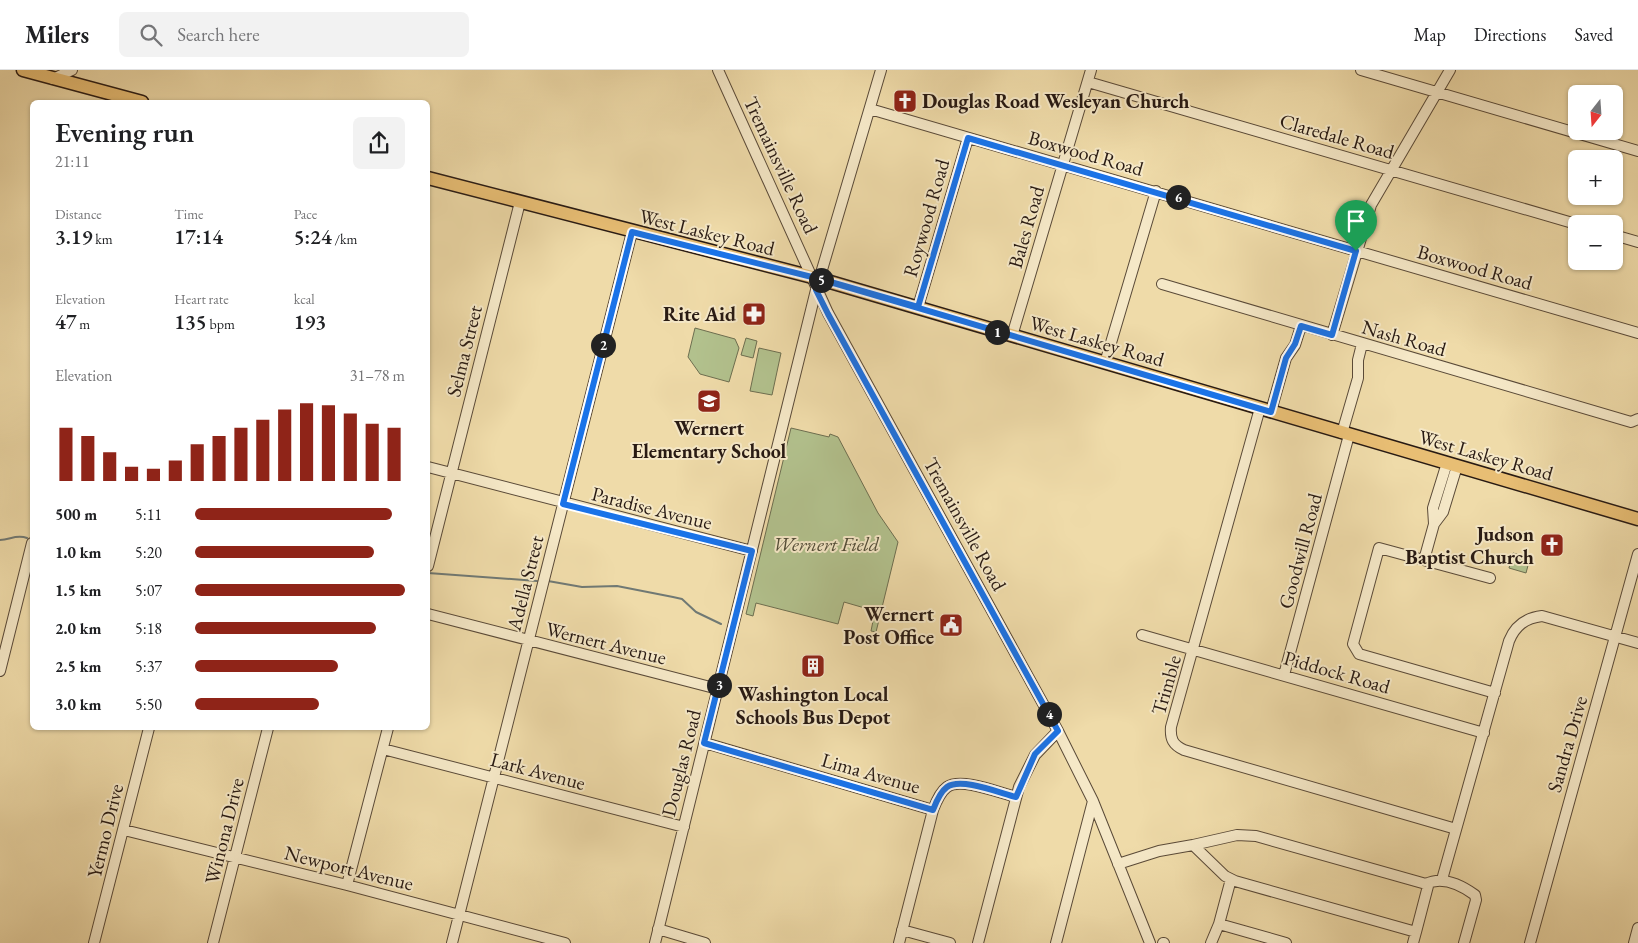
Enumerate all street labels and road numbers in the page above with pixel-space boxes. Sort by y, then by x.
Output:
street label: Tremainsville Road [738,92,824,238]
street label: Claredale Road [1277,107,1398,165]
street label: Boxwood Road [1025,124,1147,182]
street label: Roywood Road [897,155,955,280]
street label: Bales Road [1002,182,1050,271]
street label: West Laskey Road [637,203,778,262]
street label: Boxwood Road [1414,238,1536,296]
street label: Selma Street [440,302,488,399]
street label: West Laskey Road [1027,309,1168,373]
street label: Nash Road [1359,314,1450,363]
street label: West Laskey Road [1416,423,1557,487]
street label: Tremainsville Road [918,453,1013,596]
street label: Paradise Avenue [589,480,715,536]
street label: Goodwill Road [1272,490,1328,612]
street label: Adella Street [500,532,550,634]
street label: Wernert Avenue [543,615,669,671]
street label: Piddock Road [1281,644,1394,700]
street label: Trimble [1145,652,1187,718]
street label: Sandra Drive [1541,692,1593,795]
street label: Douglas Road [655,706,707,819]
street label: Lark Avenue [488,746,588,796]
street label: Lima Avenue [819,747,924,800]
street label: Winona Drive [198,775,250,887]
street label: Yermo Drive [81,781,129,881]
street label: Newport Avenue [282,839,416,897]

